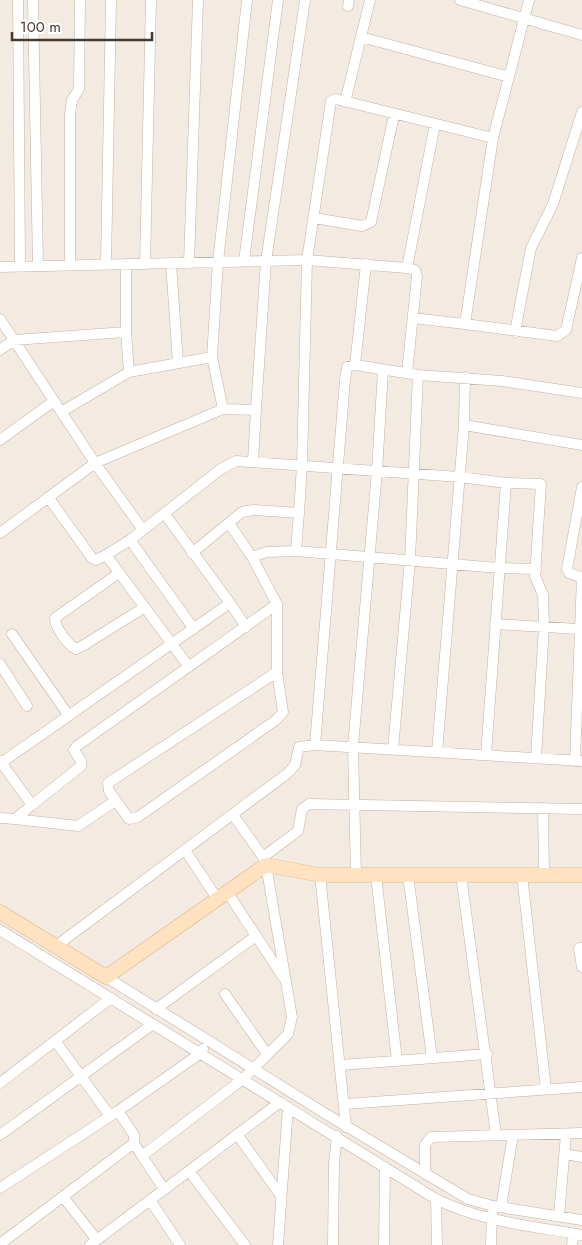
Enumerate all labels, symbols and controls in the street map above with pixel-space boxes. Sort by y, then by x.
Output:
scale bar [12,10,152,42]
text: 100 m [20,16,61,38]

